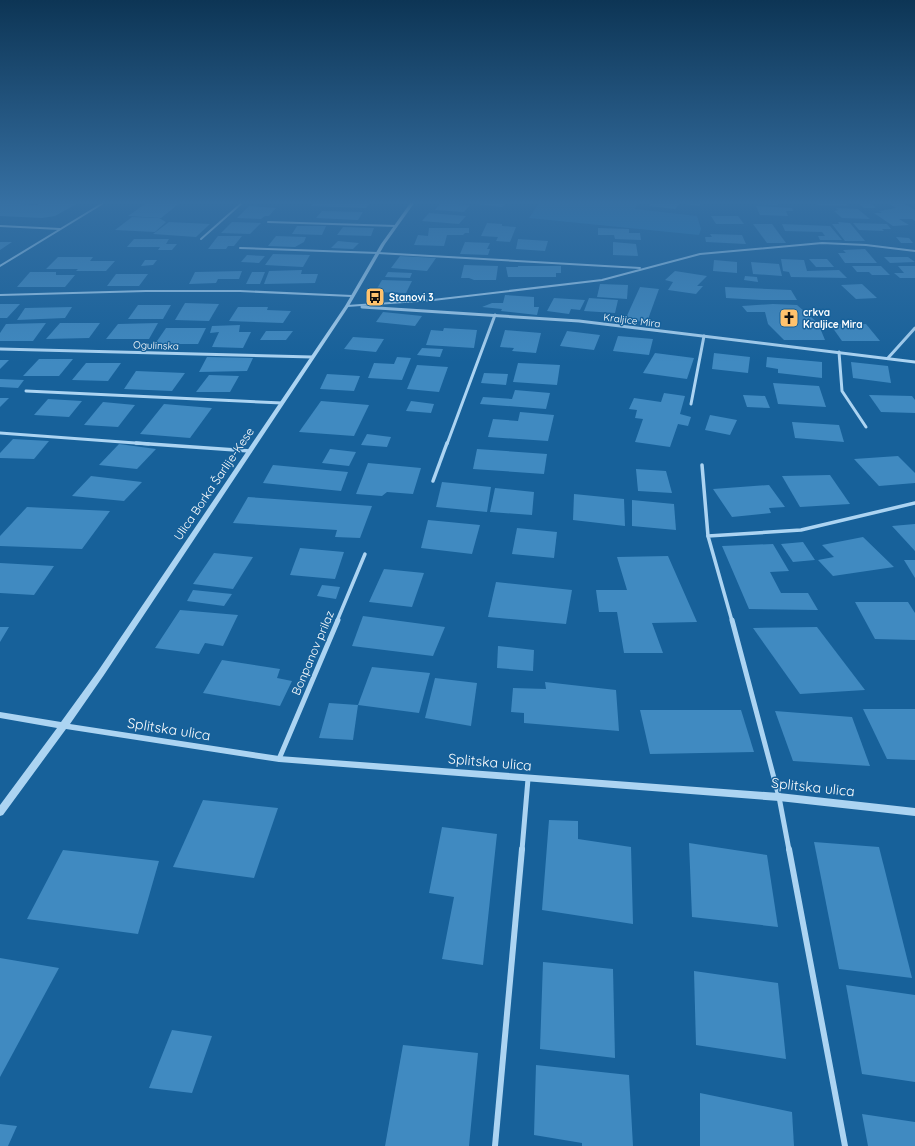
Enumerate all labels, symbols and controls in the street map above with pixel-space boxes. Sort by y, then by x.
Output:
bus stop icon: Stanovi 3 [364,286,386,308]
place label: Stanovi 3 [389,291,434,304]
place label: crkva Kraljice Mira [803,306,863,331]
church icon: crkva Kraljice Mira [778,307,800,329]
street label: Kraljice Mira [603,311,661,330]
street label: Ogulinska [133,338,179,353]
street label: Ulica Borka Šarlije-Kese [170,424,257,543]
street label: Bonpanov prilaz [288,608,337,697]
street label: Splitska ulica [126,714,212,744]
street label: Splitska ulica [447,749,533,775]
street label: Splitska ulica [770,774,856,800]

